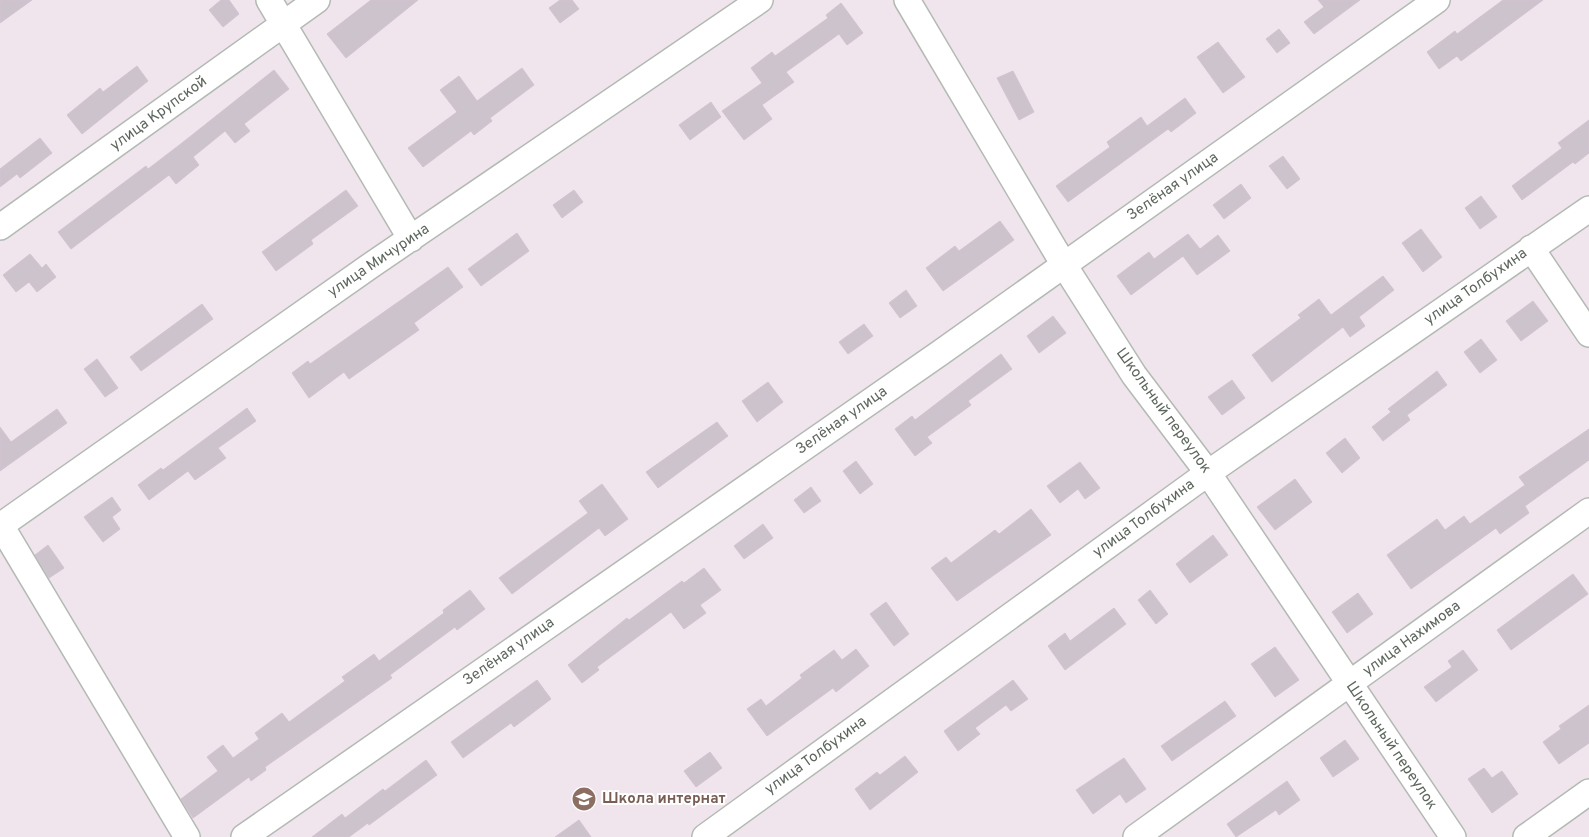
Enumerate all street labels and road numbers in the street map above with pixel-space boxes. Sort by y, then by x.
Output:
street label: улица Крупской [107,72,211,156]
street label: Зелёная улица [1124,148,1222,226]
street label: улица Мичурина [325,220,433,302]
street label: улица Толбухина [1421,244,1531,330]
street label: Школьный переулок [1111,345,1215,477]
street label: Зелёная улица [793,382,891,460]
street label: улица Толбухина [1089,476,1199,562]
street label: улица Нахимова [1359,597,1465,681]
street label: Зелёная улица [460,613,558,691]
street label: Школьный переулок [1341,678,1441,814]
street label: улица Толбухина [761,713,871,799]

